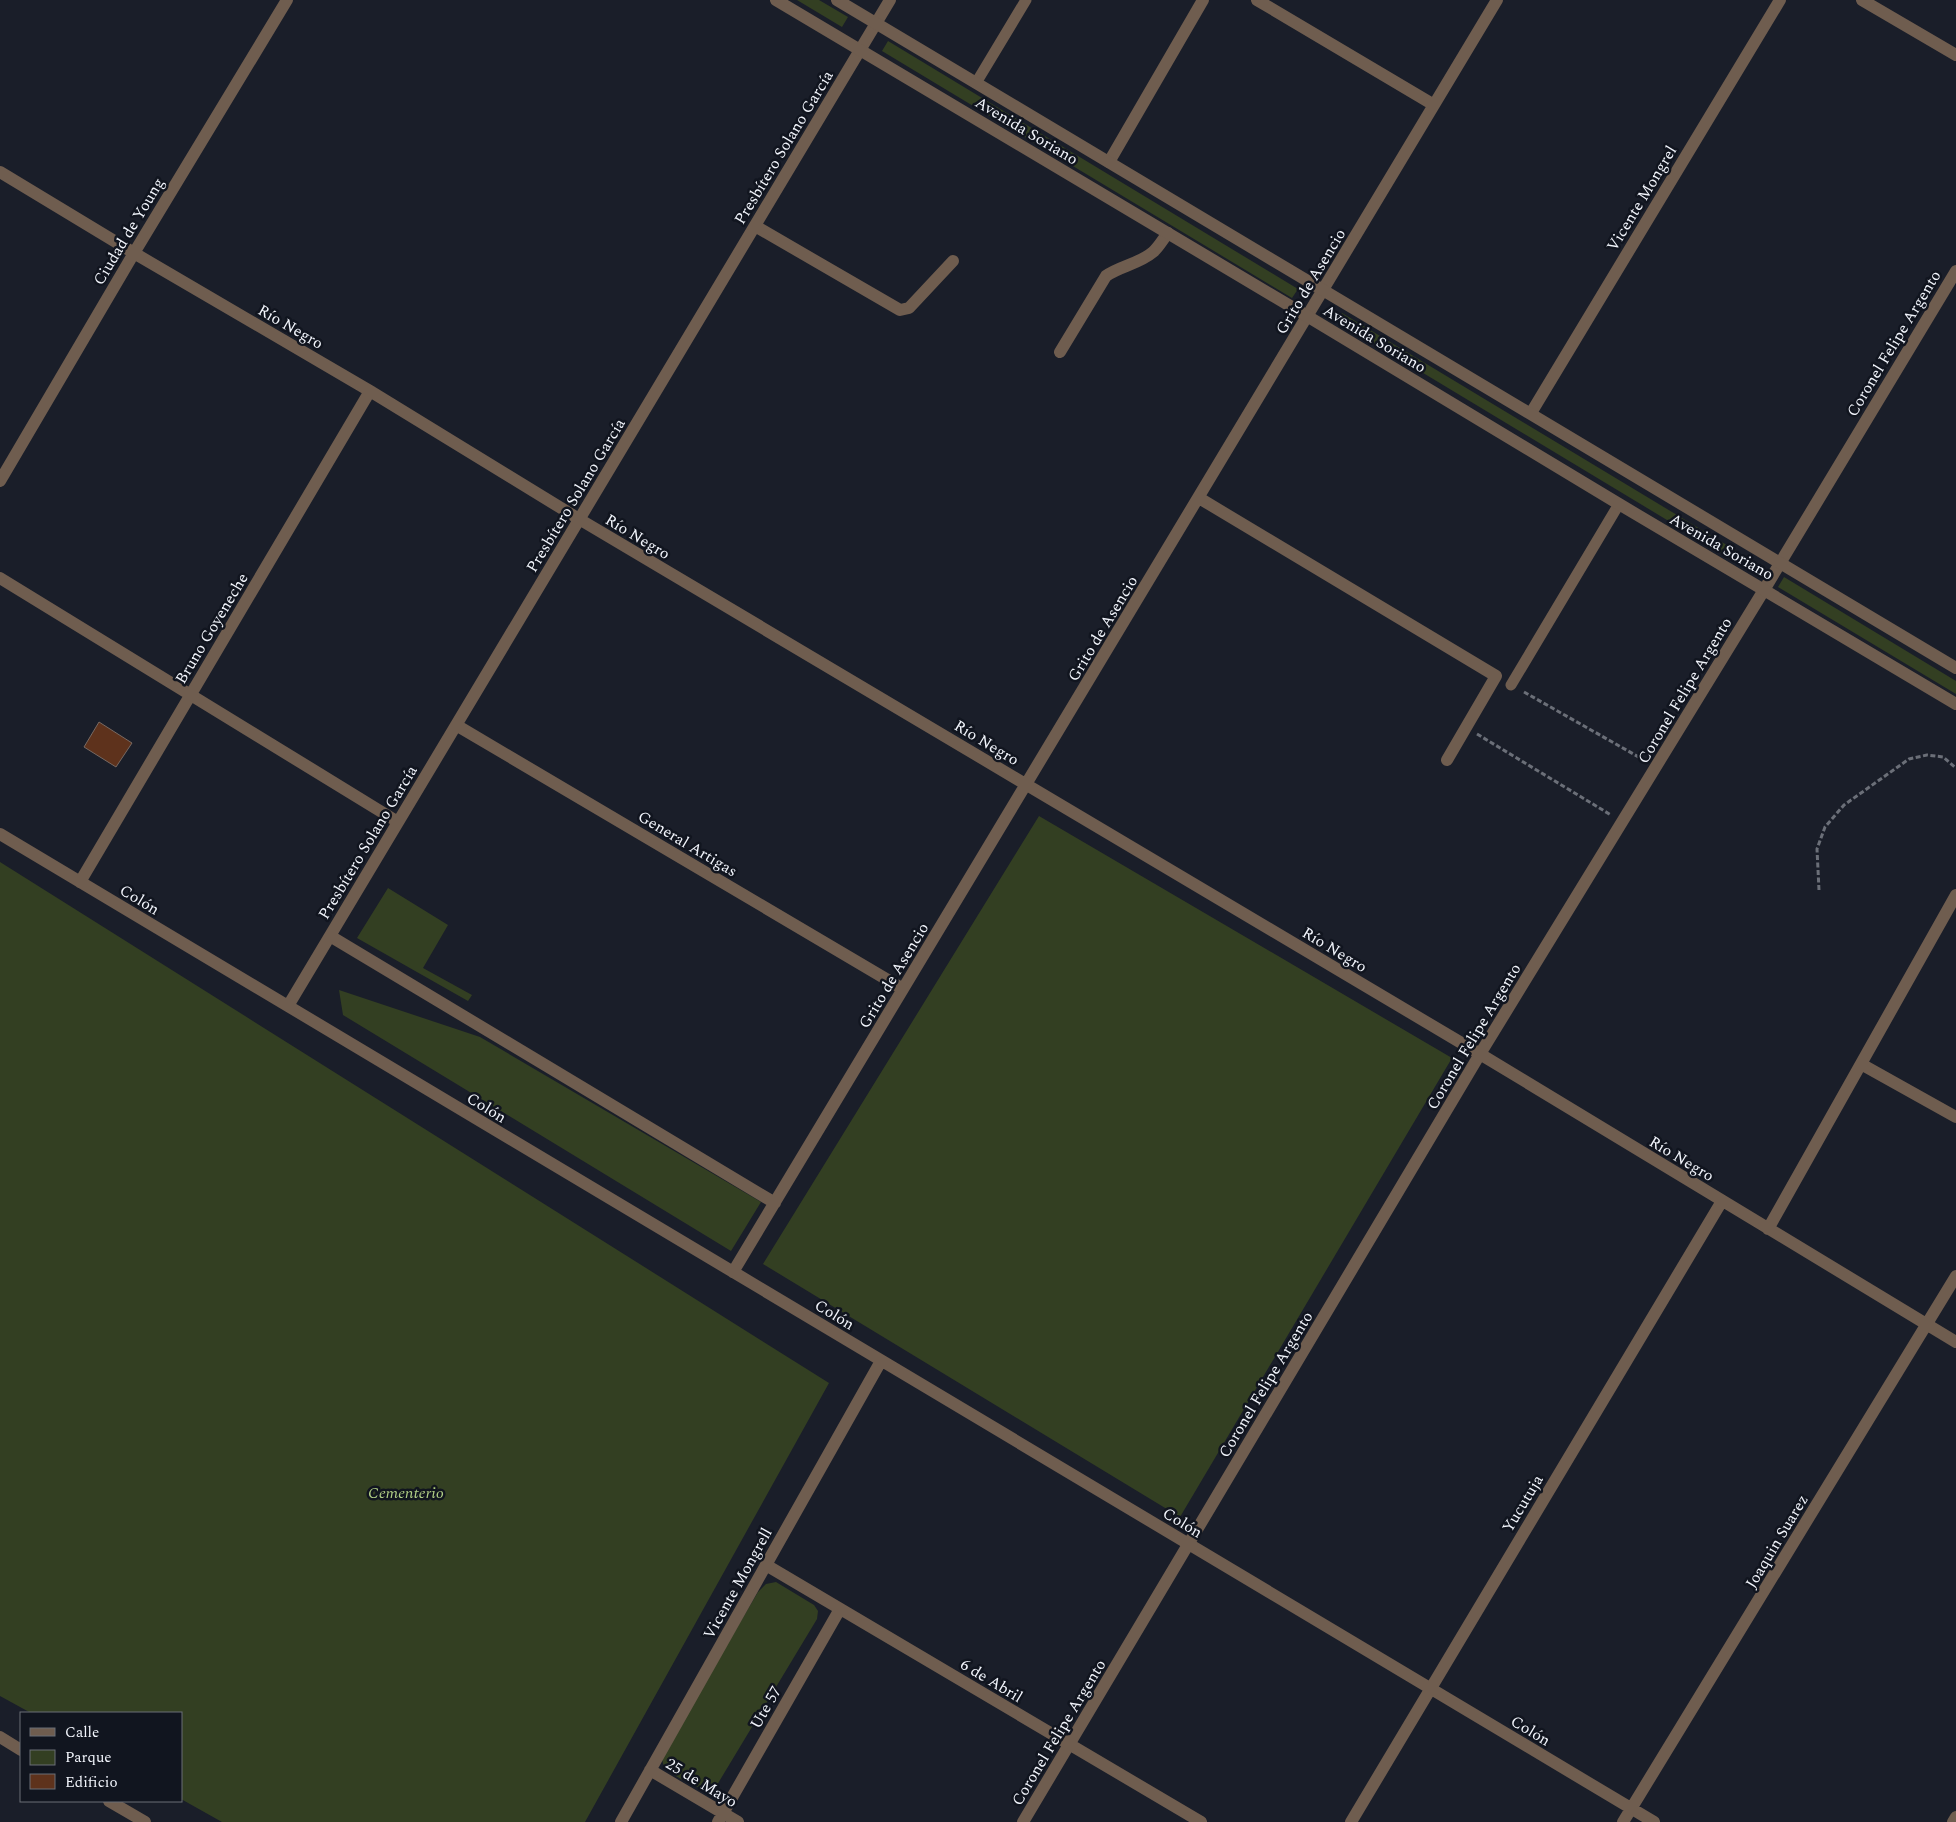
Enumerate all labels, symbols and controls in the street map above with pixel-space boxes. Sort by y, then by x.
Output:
street label: Presbítero Solano García [728,66,840,229]
street label: Avenida Soriano [970,91,1083,171]
street label: Vicente Mongrel [1601,141,1683,256]
street label: Ciudad de Young [87,173,171,290]
street label: Grito de Asencio [1270,224,1352,339]
street label: Coronel Felipe Argento [1841,266,1947,421]
street label: Río Negro [253,298,328,355]
street label: Avenida Soriano [1318,299,1431,379]
street label: Presbítero Solano García [520,414,632,577]
street label: Avenida Soriano [1665,507,1778,586]
street label: Río Negro [600,508,675,566]
street label: Bruno Goyeneche [169,568,255,689]
street label: Grito de Asencio [1062,571,1144,686]
street label: Coronel Felipe Argento [1632,613,1738,768]
street label: Río Negro [949,714,1024,772]
street label: Presbítero Solano García [312,761,424,924]
street label: General Artigas [633,805,742,883]
street label: Colón [115,879,164,921]
street label: Grito de Asencio [853,918,935,1033]
street label: Río Negro [1297,921,1372,979]
street label: Coronel Felipe Argento [1421,959,1527,1114]
street label: Colón [462,1087,511,1129]
street label: Río Negro [1644,1130,1719,1188]
street label: Colón [810,1294,859,1336]
street label: Coronel Felipe Argento [1213,1307,1319,1462]
street label: Yucutuja [1496,1470,1550,1537]
park label: Cementerio [368,1481,444,1505]
street label: Joaquin Suarez [1739,1490,1814,1593]
street label: Colón [1158,1502,1207,1544]
street label: Vicente Mongrell [697,1523,778,1644]
street label: 6 de Abril [956,1653,1027,1709]
street label: Coronel Felipe Argento [1006,1655,1112,1810]
street label: Ute 57 [744,1681,788,1734]
street label: Colón [1506,1710,1555,1752]
legend [20,1712,182,1802]
text: Calle [65,1721,99,1744]
text: Parque [65,1746,112,1769]
street label: 25 de Mayo [661,1752,742,1814]
text: Edificio [65,1771,118,1794]

